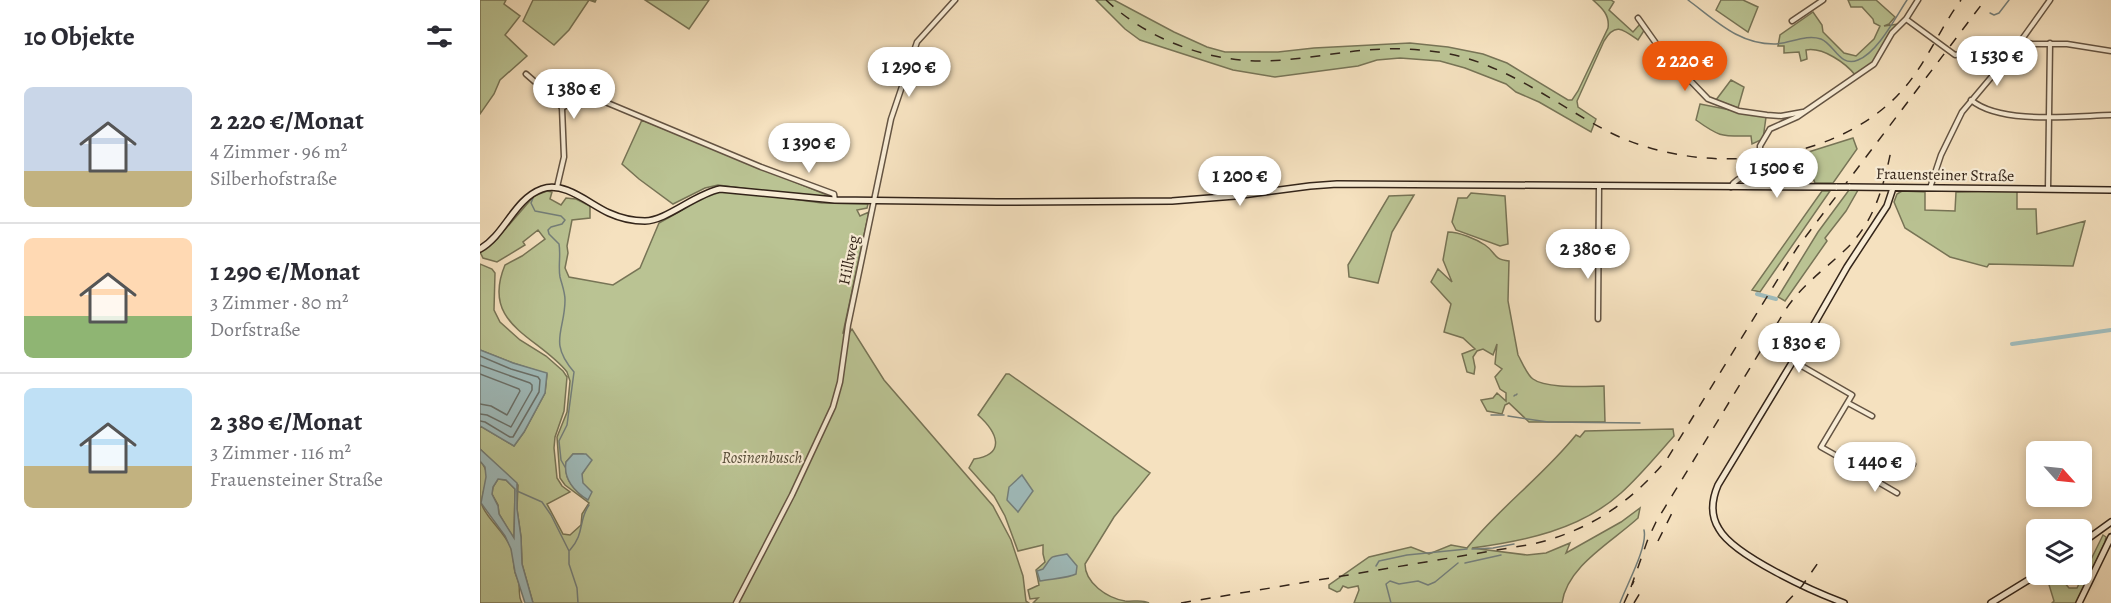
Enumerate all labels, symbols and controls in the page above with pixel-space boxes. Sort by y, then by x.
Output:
text: 10 Objekte [24,19,135,54]
icon: filters [423,20,456,53]
pin: 1 530 € [1942,36,2052,87]
pin: 2 220 € [1630,41,1740,92]
text: 1 530 € [1971,42,2023,69]
pin: 1 290 € [854,47,964,98]
text: 2 220 € [1656,47,1714,74]
text: 1 290 € [882,53,936,80]
pin: 1 380 € [519,69,629,120]
text: 1 380 € [547,75,601,102]
text: 2 220 €/Monat [210,103,364,138]
icon: home [72,111,144,183]
pin: 1 390 € [754,123,864,174]
text: 1 390 € [782,129,836,156]
text: 4 Zimmer · 96 m² [210,138,347,165]
pin: 1 500 € [1722,148,1832,199]
text: 1 500 € [1750,154,1804,181]
pin: 1 200 € [1185,156,1295,207]
text: 1 200 € [1212,162,1268,189]
street label: Frauensteiner Straße [1876,163,2014,187]
text: Silberhofstraße [210,165,337,192]
pin: 2 380 € [1533,229,1643,280]
street label: Hillweg [833,233,865,287]
text: 2 380 € [1560,235,1616,262]
text: 1 290 €/Monat [210,254,360,289]
icon: home [72,262,144,334]
text: 3 Zimmer · 80 m² [210,289,349,316]
text: Dorfstraße [210,316,300,343]
pin: 1 830 € [1744,323,1854,374]
text: 1 830 € [1772,329,1826,356]
text: 2 380 €/Monat [210,404,363,439]
icon: home [72,412,144,484]
text: 3 Zimmer · 116 m² [210,439,351,466]
north arrow [2026,441,2092,507]
map controls [2026,441,2092,585]
pin: 1 440 € [1820,442,1930,493]
park label: Rosinenbusch [722,447,802,469]
text: 1 440 € [1848,448,1902,475]
text: Frauensteiner Straße [210,466,383,493]
button: layers [2026,519,2092,585]

